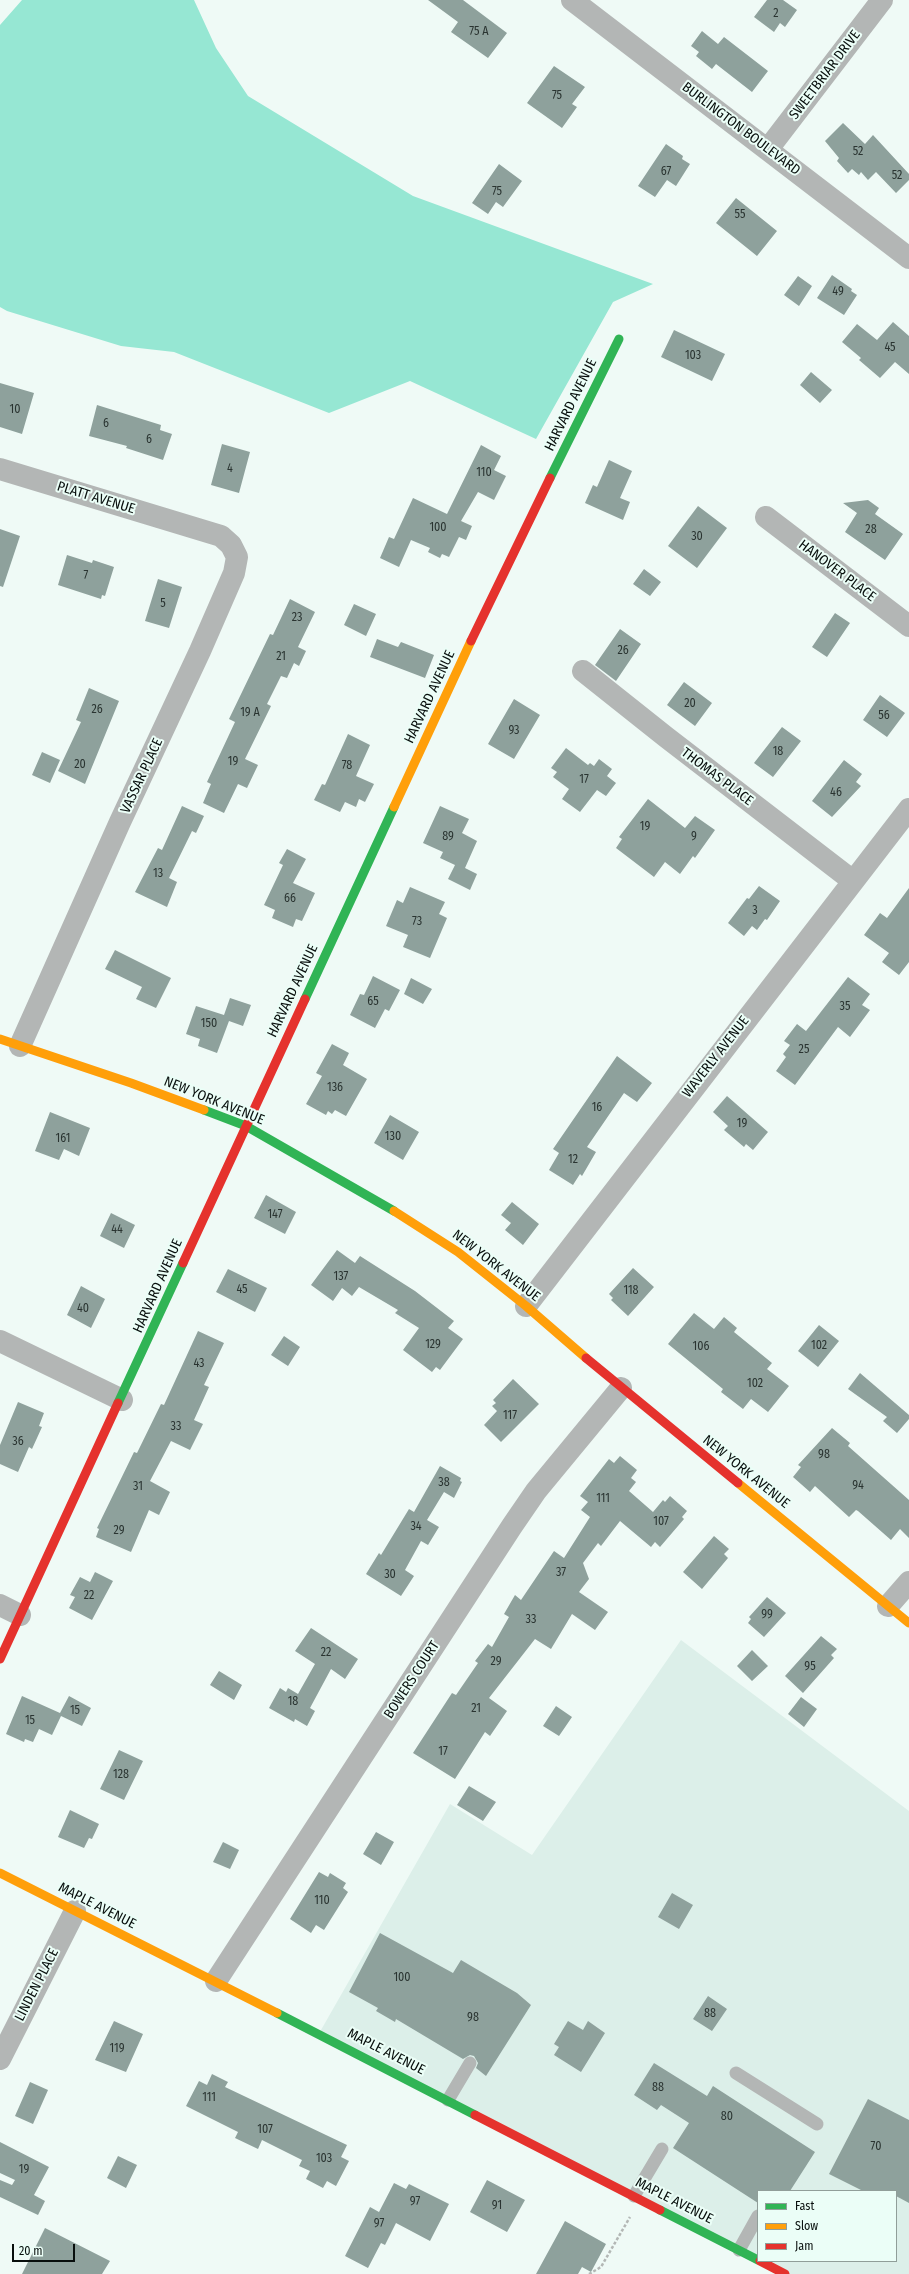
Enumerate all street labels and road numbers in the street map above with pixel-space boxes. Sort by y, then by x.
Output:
street label: SWEETBRIAR DRIVE [786,27,864,123]
street label: BURLINGTON BOULEVARD [679,79,803,179]
street label: HARVARD AVENUE [541,356,601,454]
street label: PLATT AVENUE [55,478,137,518]
street label: HANOVER PLACE [795,537,879,605]
street label: HARVARD AVENUE [401,648,459,746]
street label: VASSAR PLACE [117,736,167,816]
street label: THOMAS PLACE [678,745,756,809]
street label: HARVARD AVENUE [264,942,322,1040]
street label: WAVERLY AVENUE [679,1013,753,1101]
street label: NEW YORK AVENUE [161,1073,267,1129]
street label: NEW YORK AVENUE [449,1227,543,1305]
street label: HARVARD AVENUE [130,1237,186,1335]
street label: NEW YORK AVENUE [699,1432,793,1512]
street label: BOWERS COURT [381,1638,443,1722]
street label: MAPLE AVENUE [55,1879,139,1933]
street label: LINDEN PLACE [12,1946,62,2024]
street label: MAPLE AVENUE [344,2025,428,2079]
street label: MAPLE AVENUE [632,2174,716,2228]

